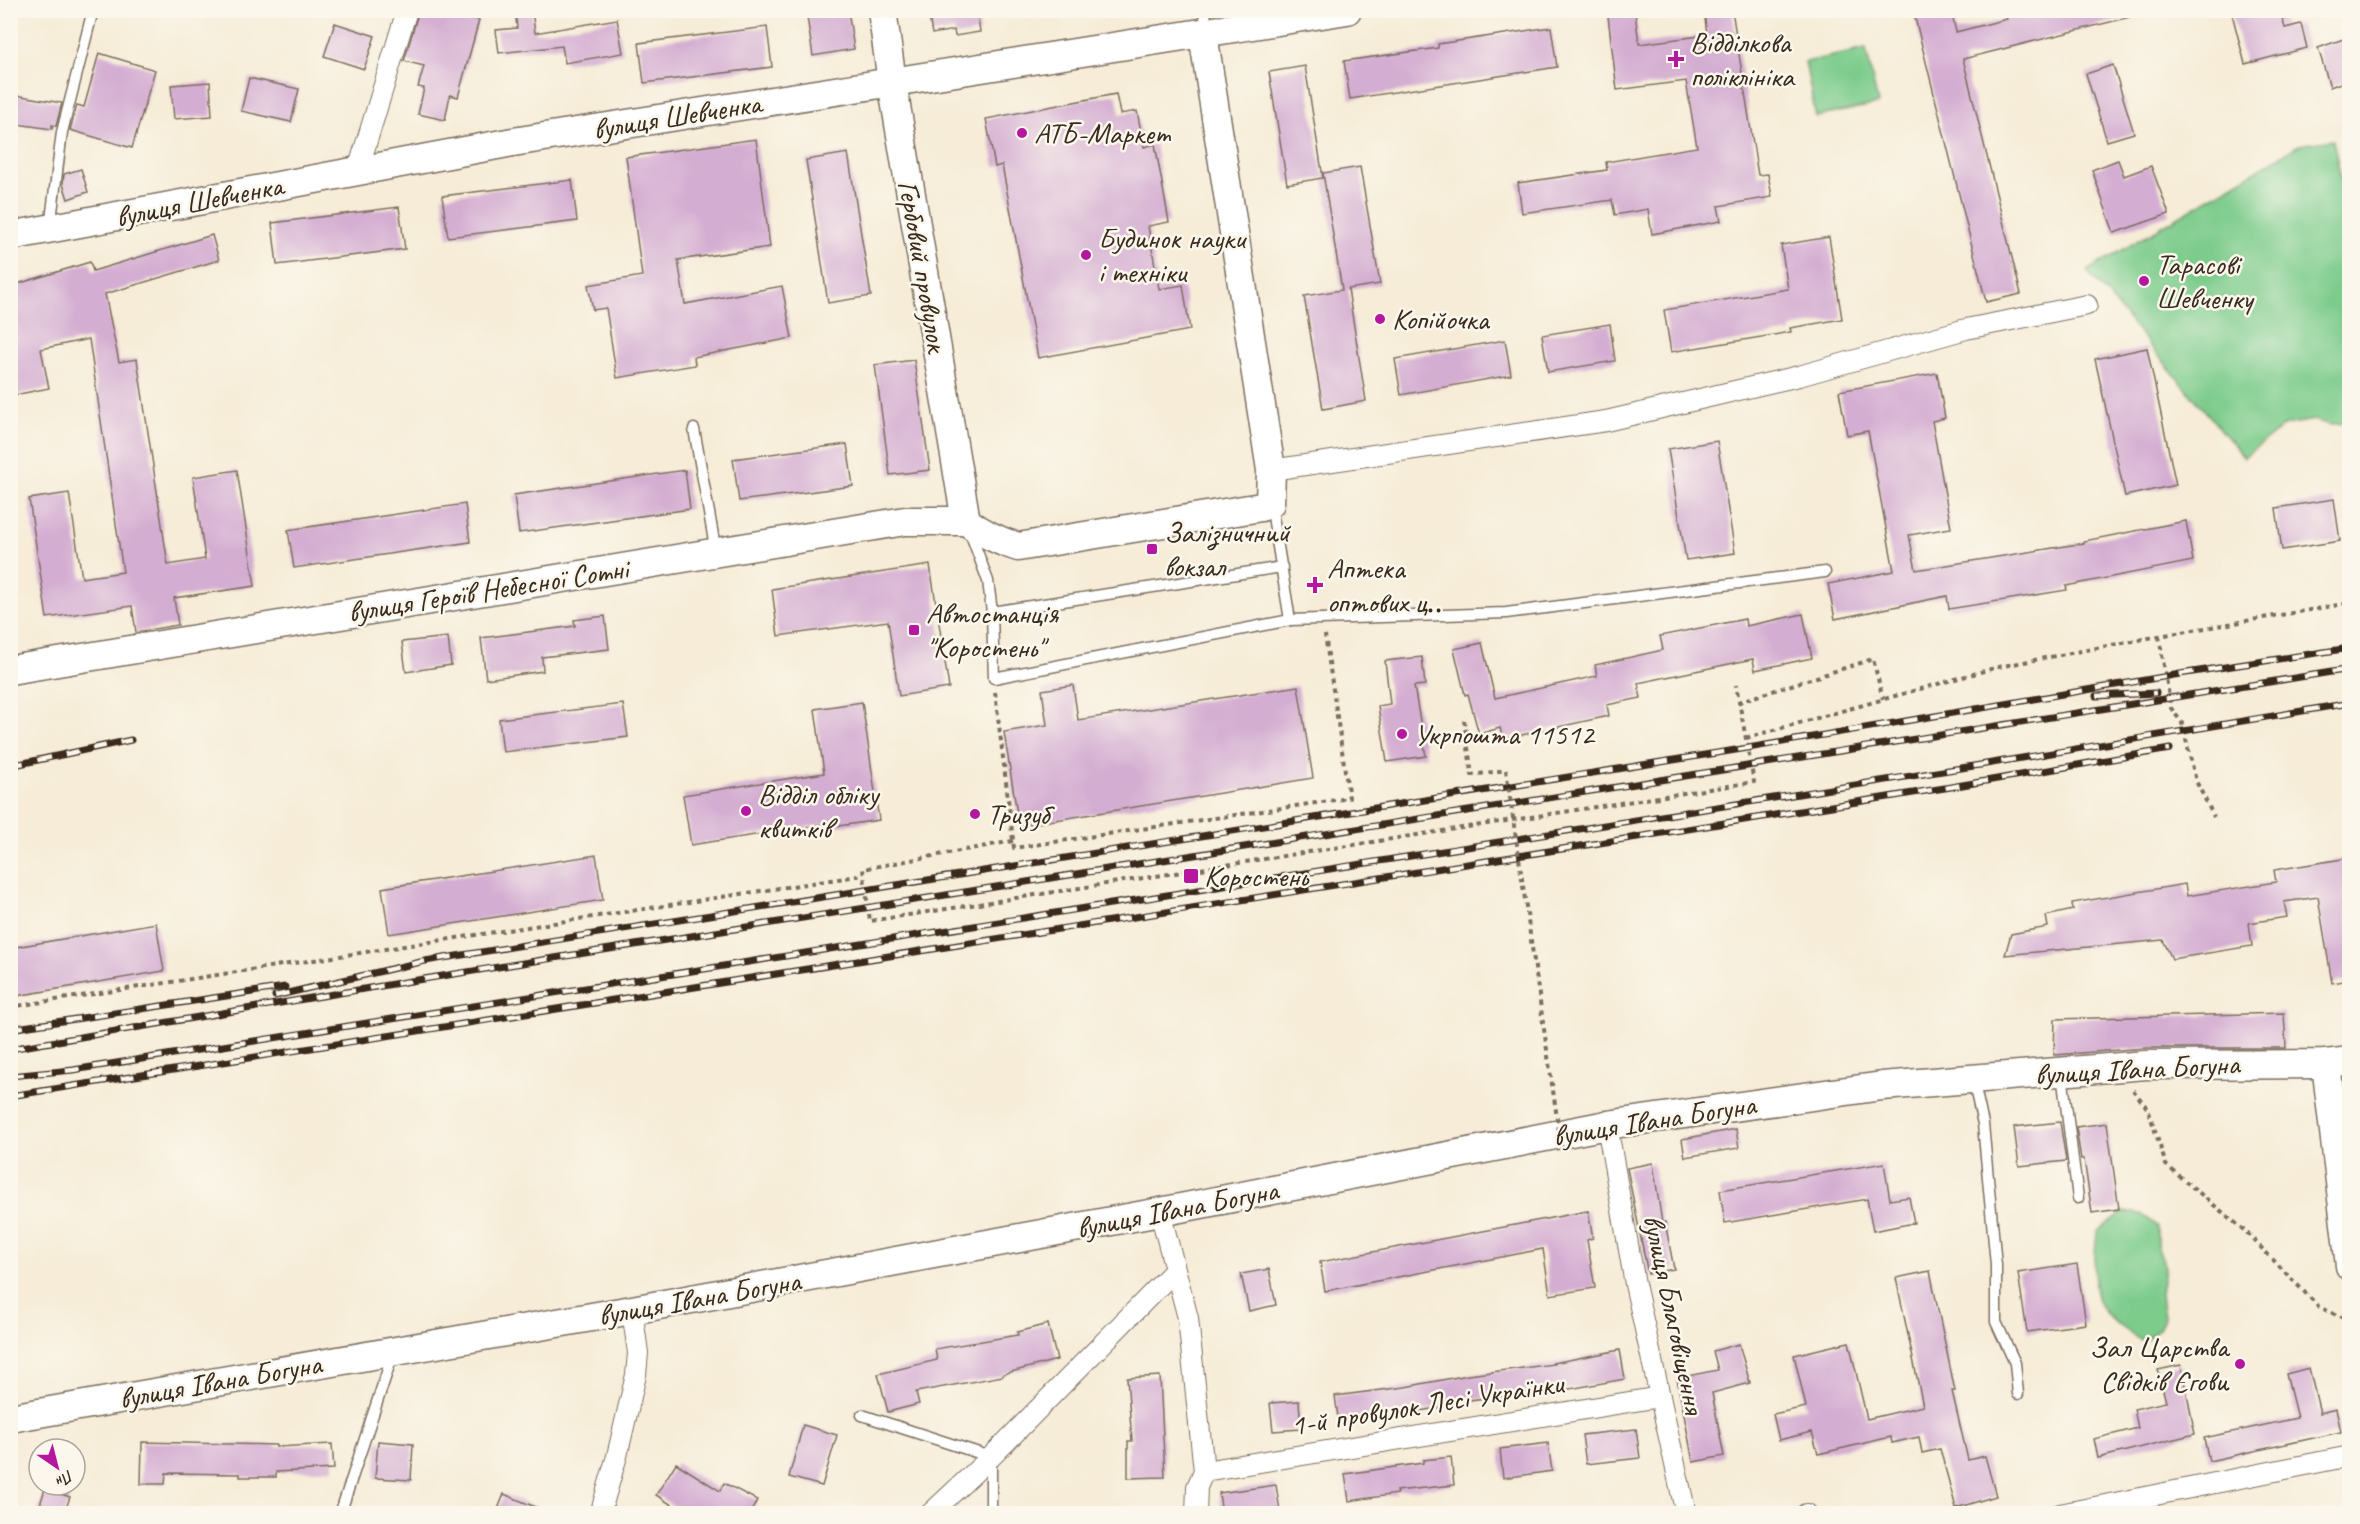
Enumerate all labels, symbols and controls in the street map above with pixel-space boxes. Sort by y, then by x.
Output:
place label: Відділкова поліклініка [1690,23,1796,95]
marker: Відділкова поліклініка [1667,50,1685,68]
street label: вулиця Шевченка [590,84,766,148]
place label: АТБ-Маркет [1034,114,1172,152]
marker: АТБ-Маркет [1015,126,1029,140]
street label: вулиця Шевченка [112,166,288,236]
street label: Гербовий провулок [889,177,957,357]
place label: Будинок науки і техніки [1098,219,1247,291]
place label: Тарасові Шевченку [2156,245,2255,317]
marker: Будинок науки і техніки [1079,248,1093,262]
marker: Тарасові Шевченку [2137,274,2151,288]
place label: Копійочка [1392,300,1490,338]
marker: Копійочка [1373,312,1387,326]
place label: Залізничний вокзал [1164,513,1291,585]
marker: Залізничний вокзал [1145,542,1159,556]
street label: вулиця Героїв Небесної Сотні [345,549,634,631]
place label: Аптека оптових ц‥ [1327,549,1443,621]
marker: Аптека оптових ц‥ [1308,578,1322,592]
place label: Автостанція "Коростень" [926,594,1059,666]
marker: Автостанція "Коростень" [907,623,921,637]
place label: Укрпошта 11512 [1414,715,1596,753]
marker: Укрпошта 11512 [1395,727,1409,741]
place label: Відділ обліку квитків [758,775,881,847]
place label: Тризуб [987,795,1055,833]
marker: Відділ обліку квитків [739,804,753,818]
marker: Тризуб [968,807,982,821]
place label: Коростень [1204,857,1309,895]
marker: Коростень [1182,867,1200,885]
street label: вулиця Івана Богуна [2034,1045,2242,1093]
street label: вулиця Івана Богуна [1550,1085,1760,1155]
street label: вулиця Івана Богуна [1073,1170,1283,1247]
street label: вулиця Благовіщення [1634,1211,1714,1420]
street label: вулиця Івана Богуна [595,1261,805,1334]
place label: Зал Царства Свідків Єгови [2089,1328,2231,1400]
street label: вулиця Івана Богуна [116,1344,326,1417]
marker: Зал Царства Свідків Єгови [2233,1357,2247,1371]
street label: 1-й провулок Лесі Українки [1288,1363,1568,1444]
north arrow [27,1437,87,1497]
text: Пн [52,1465,78,1492]

